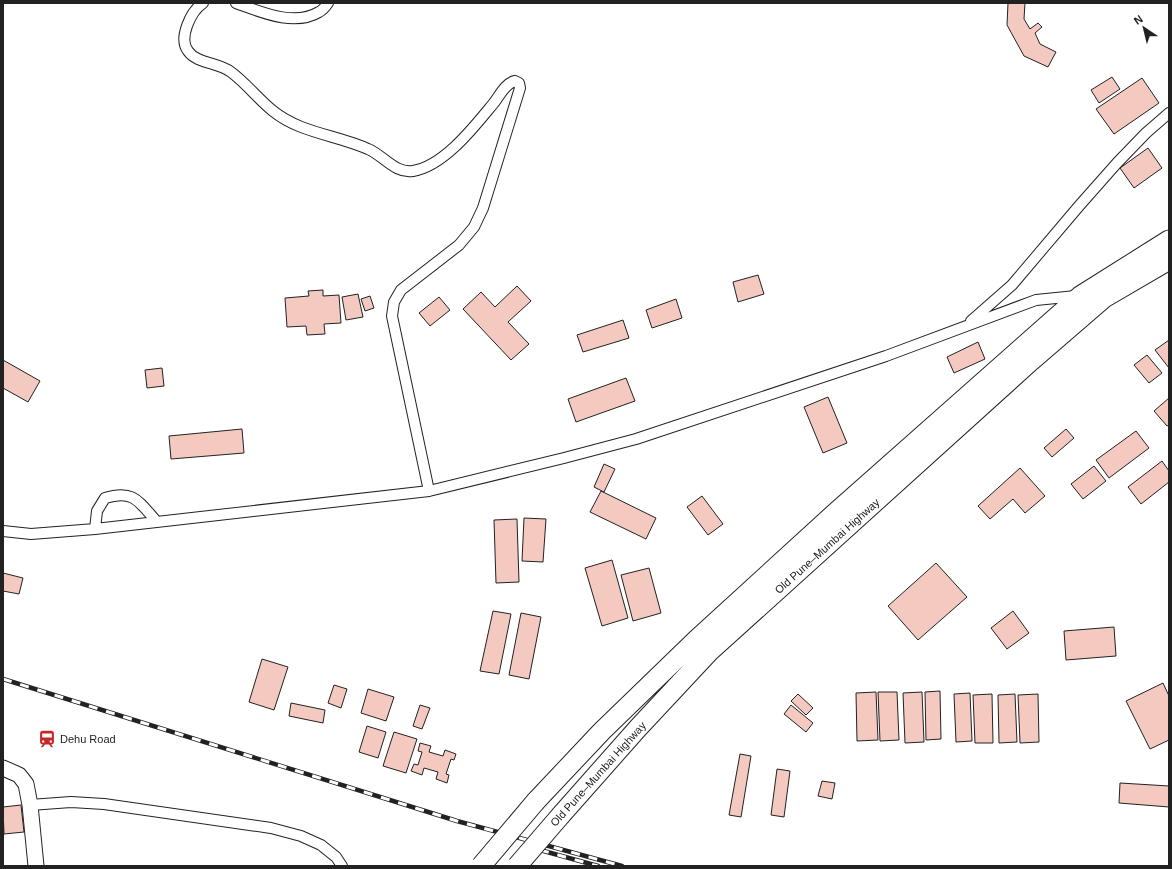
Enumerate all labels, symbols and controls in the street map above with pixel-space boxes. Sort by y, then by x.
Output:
north arrow [1124,8,1164,48]
text: N [1132,13,1145,27]
street label: Old Pune–Mumbai Highway [772,496,882,596]
street label: Old Pune–Mumbai Highway [548,719,648,829]
station icon: Dehu Road [37,729,57,749]
place label: Dehu Road [60,733,116,745]

